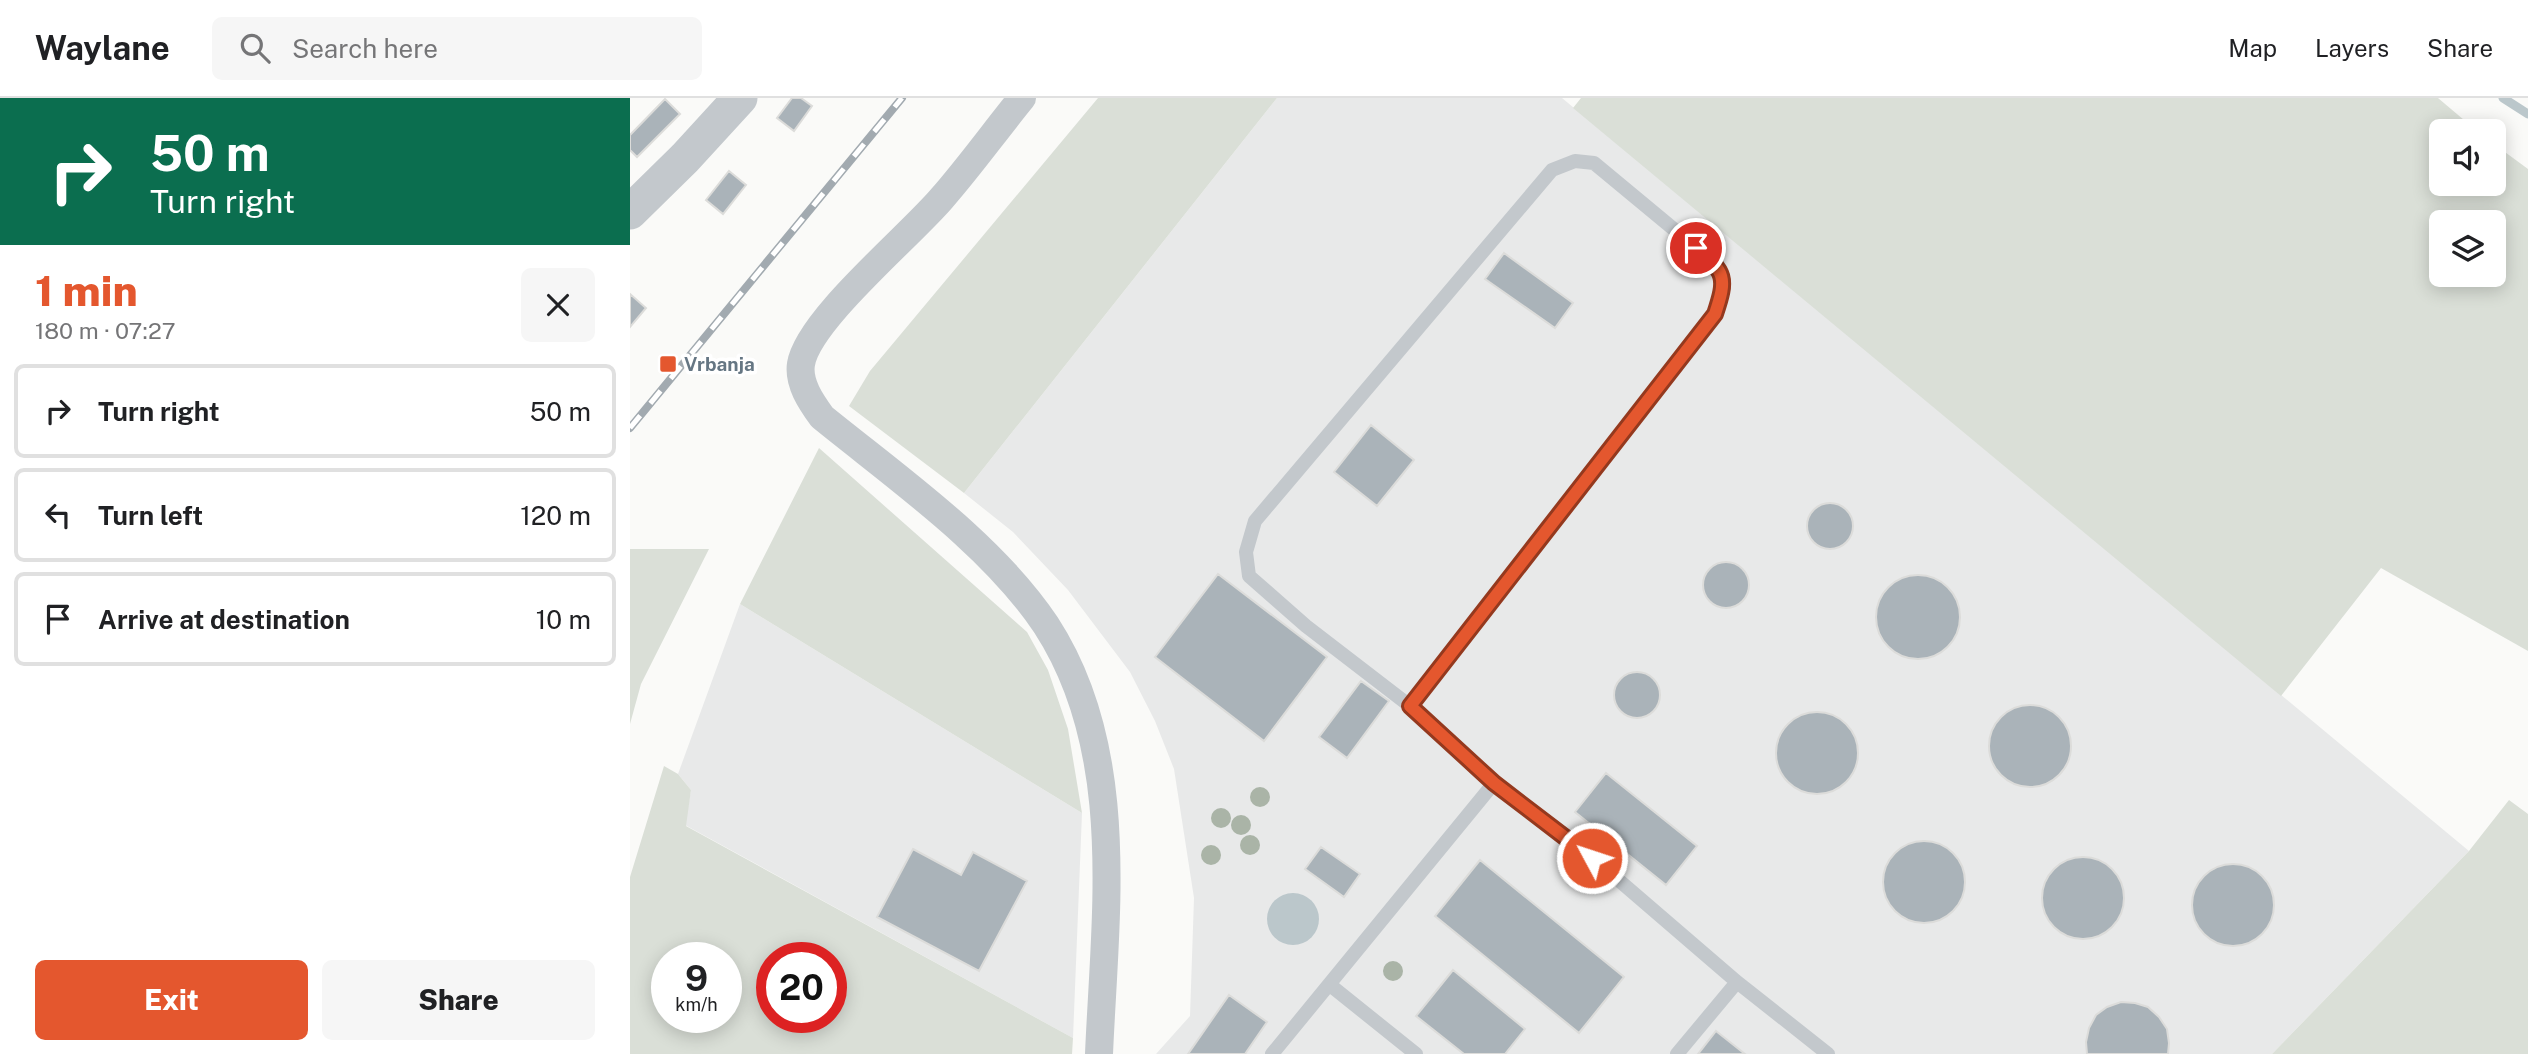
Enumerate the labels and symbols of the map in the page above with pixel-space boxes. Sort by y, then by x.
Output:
pin [1666,218,1726,278]
place label: Vrbanja [684,353,755,375]
marker: Vrbanja [658,354,678,374]
position arrow [1555,821,1629,895]
speed limit sign: 20 [756,942,847,1033]

